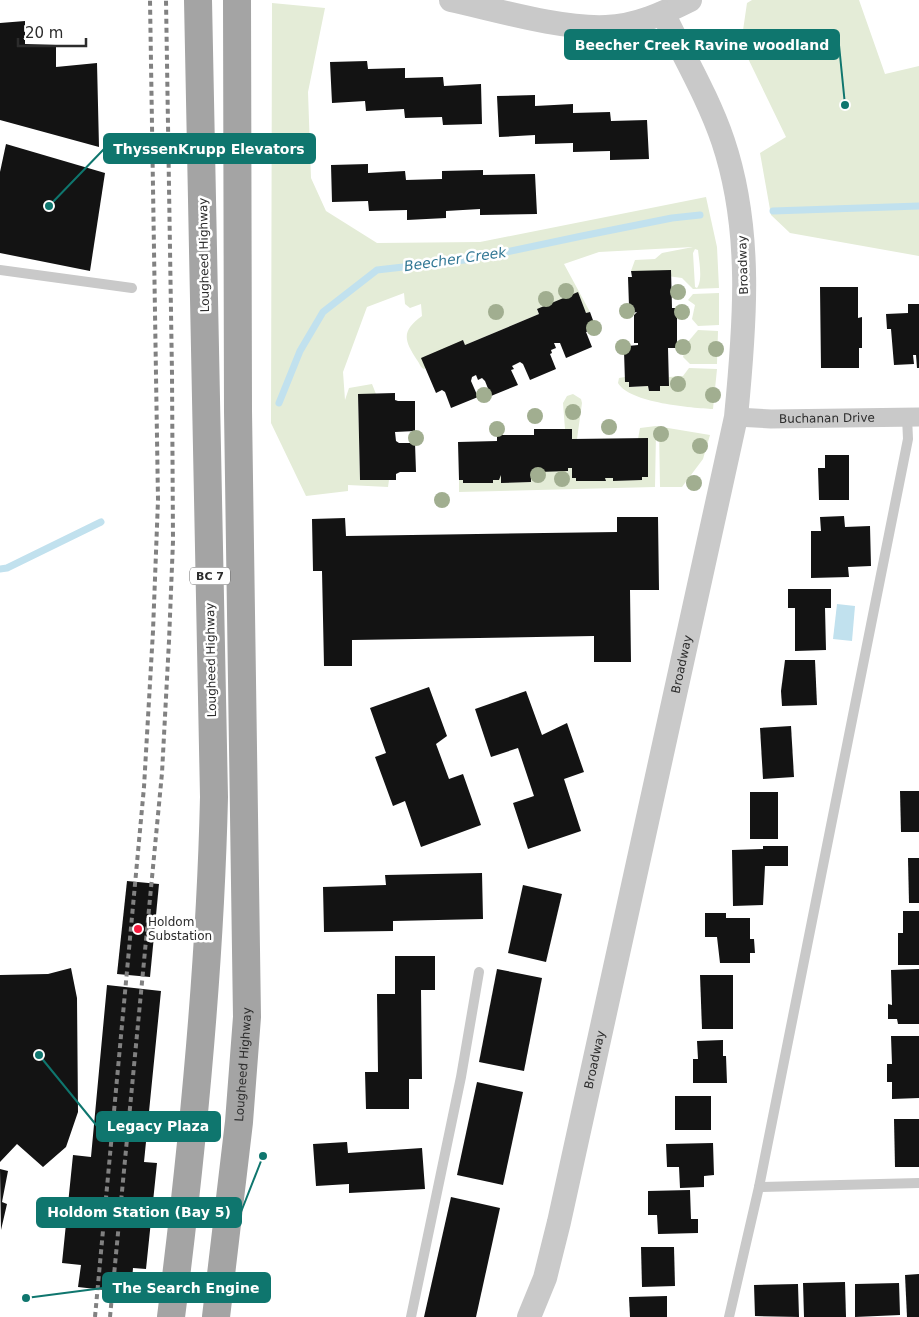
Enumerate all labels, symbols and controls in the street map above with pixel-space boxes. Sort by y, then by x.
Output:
scale bar [18,15,85,47]
text: 20 m [25,24,63,42]
callout: Beecher Creek Ravine woodland [565,30,839,59]
text: Beecher Creek Ravine woodland [575,37,829,53]
callout: ThyssenKrupp Elevators [104,134,315,163]
text: ThyssenKrupp Elevators [113,141,305,157]
street label: Lougheed Highway [196,198,212,312]
street label: Broadway [735,235,751,295]
water label: Beecher Creek [403,244,508,274]
street label: Buchanan Drive [779,411,875,426]
road number: BC 7 [190,568,230,584]
street label: Lougheed Highway [203,603,219,717]
street label: Broadway [668,634,695,695]
place label: Holdom Substation [148,915,212,943]
marker: Holdom Substation [132,923,144,935]
street label: Lougheed Highway [232,1007,254,1122]
street label: Broadway [581,1029,608,1090]
callout: Legacy Plaza [97,1112,220,1141]
text: Legacy Plaza [107,1118,209,1134]
callout: Holdom Station (Bay 5) [37,1198,241,1227]
text: Holdom Station (Bay 5) [47,1204,231,1220]
callout: The Search Engine [103,1273,270,1302]
text: The Search Engine [113,1280,259,1296]

